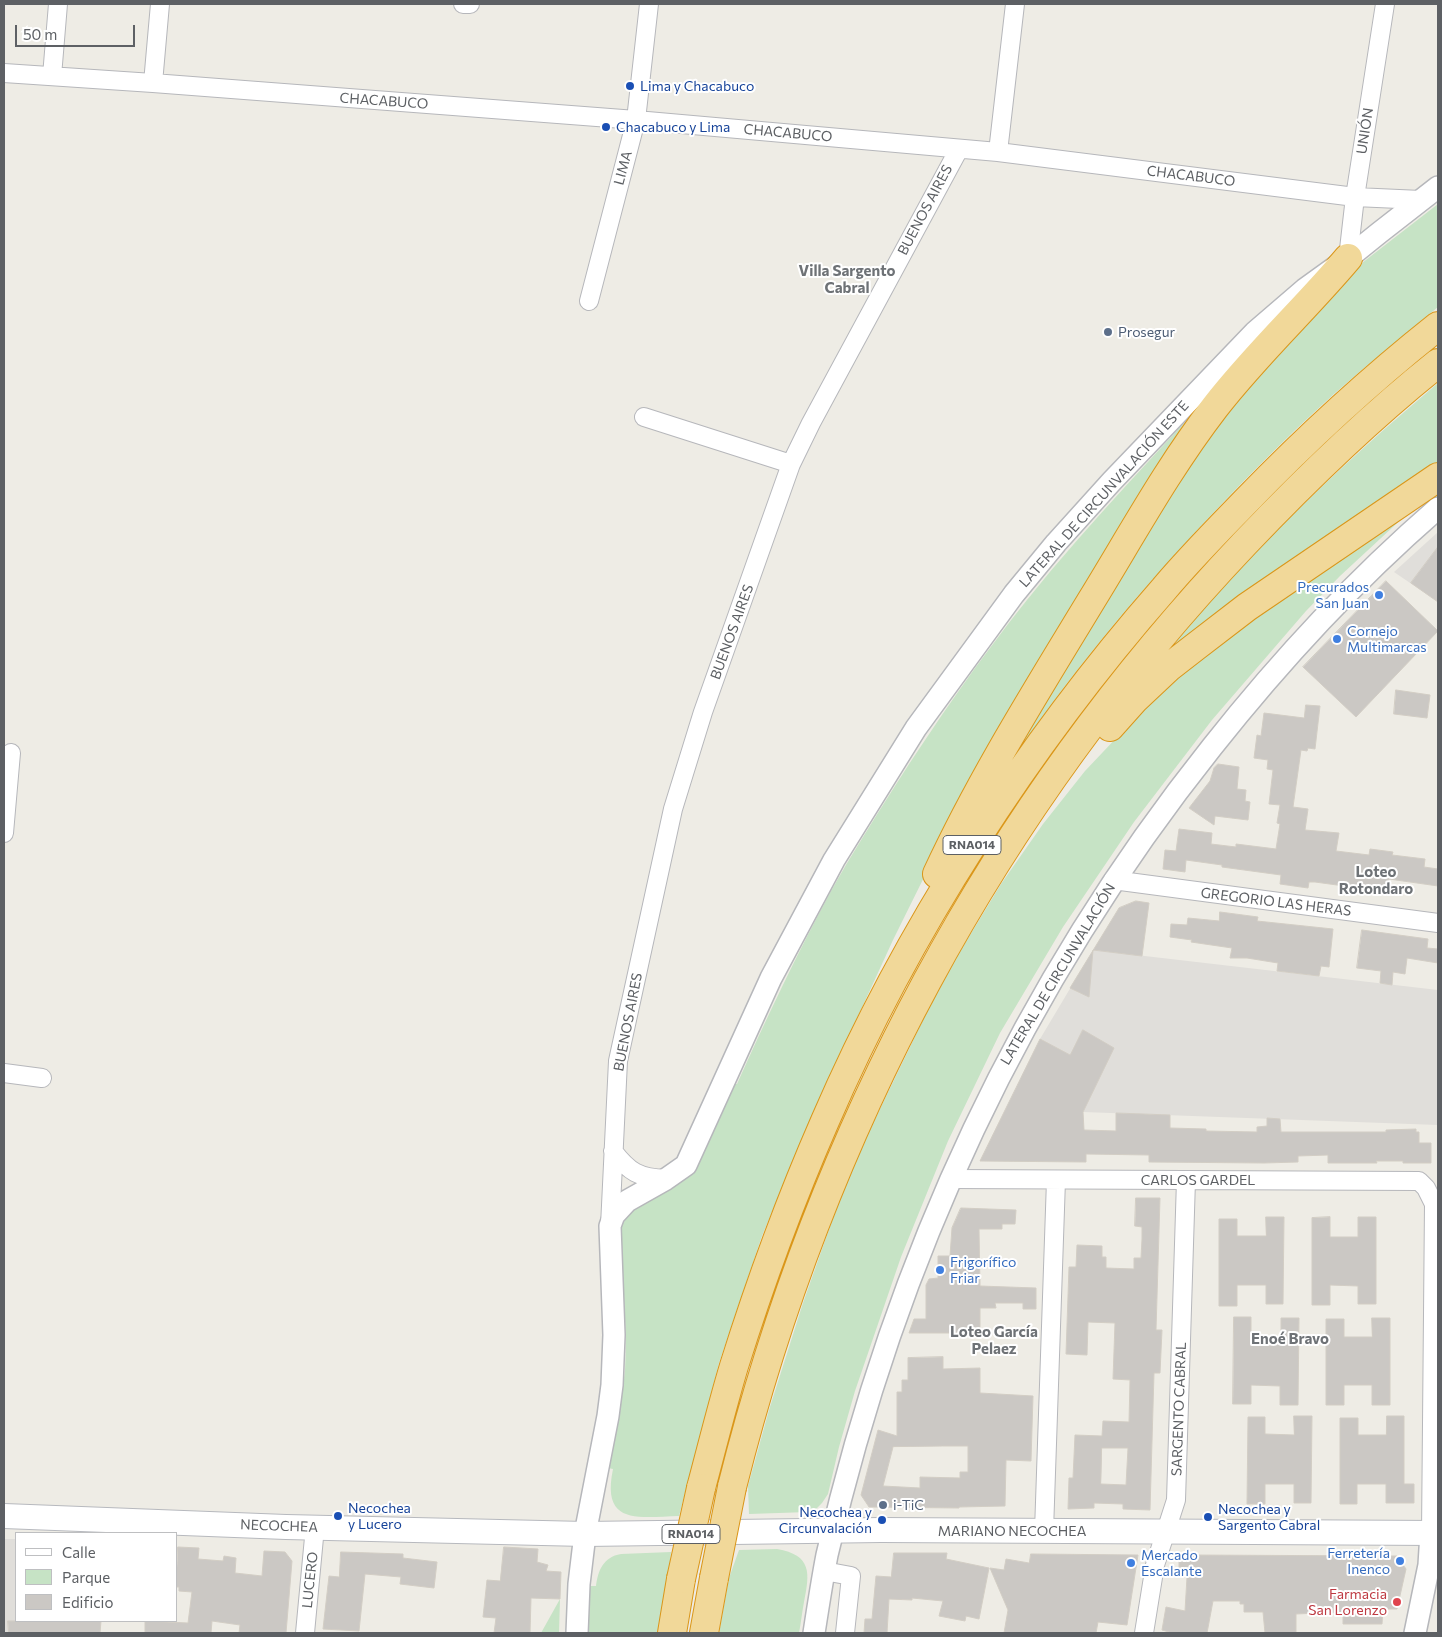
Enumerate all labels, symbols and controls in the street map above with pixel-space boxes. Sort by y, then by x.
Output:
scale bar [18,15,138,47]
text: 50 m [23,25,57,43]
place label: Lima y Chacabuco [640,78,754,94]
marker: Lima y Chacabuco [624,80,636,92]
street label: CHACABUCO [339,90,429,112]
street label: UNIÓN [1353,107,1377,155]
place label: Chacabuco y Lima [616,119,730,135]
marker: Chacabuco y Lima [600,121,612,133]
street label: CHACABUCO [743,121,833,145]
street label: LIMA [610,149,636,187]
street label: BUENOS AIRES [894,162,956,258]
street label: CHACABUCO [1146,162,1236,190]
district label: Villa Sargento Cabral [799,262,895,297]
place label: Prosegur [1118,324,1175,340]
marker: Prosegur [1102,326,1114,338]
street label: LATERAL DE CIRCUNVALACIÓN ESTE [1016,397,1192,591]
place label: Precurados San Juan [1297,579,1369,612]
street label: BUENOS AIRES [707,582,757,682]
marker: Precurados San Juan [1373,589,1385,601]
place label: Cornejo Multimarcas [1347,623,1427,656]
marker: Cornejo Multimarcas [1331,633,1343,645]
road number: RNA014 [943,836,1001,854]
district label: Loteo Rotondaro [1339,863,1413,898]
street label: LATERAL DE CIRCUNVALACIÓN [997,880,1119,1068]
street label: GREGORIO LAS HERAS [1200,884,1352,920]
street label: BUENOS AIRES [610,971,646,1073]
street label: CARLOS GARDEL [1141,1172,1255,1188]
place label: Frigorífico Friar [950,1254,1016,1286]
marker: Frigorífico Friar [934,1264,946,1276]
district label: Loteo García Pelaez [950,1323,1038,1358]
district label: Enoé Bravo [1251,1330,1329,1348]
street label: SARGENTO CABRAL [1168,1342,1190,1476]
place label: i-TiC [893,1497,924,1513]
marker: i-TiC [877,1499,889,1511]
place label: Necochea y Lucero [348,1500,411,1532]
place label: Necochea y Sargento Cabral [1218,1501,1320,1534]
place label: Necochea y Circunvalación [779,1504,872,1536]
marker: Necochea y Lucero [332,1510,344,1522]
marker: Necochea y Sargento Cabral [1202,1511,1214,1523]
marker: Necochea y Circunvalación [876,1514,888,1526]
street label: NECOCHEA [240,1516,318,1536]
street label: MARIANO NECOCHEA [938,1523,1086,1539]
road number: RNA014 [662,1525,720,1544]
legend [15,1532,178,1622]
text: Calle [62,1543,96,1561]
place label: Ferretería Inenco [1327,1545,1390,1578]
place label: Mercado Escalante [1141,1547,1202,1580]
street label: LUCERO [299,1551,321,1609]
marker: Ferretería Inenco [1394,1555,1406,1567]
marker: Mercado Escalante [1125,1557,1137,1569]
text: Parque [62,1568,110,1586]
place label: Farmacia San Lorenzo [1308,1586,1387,1618]
text: Edificio [62,1593,113,1611]
marker: Farmacia San Lorenzo [1391,1596,1403,1608]

